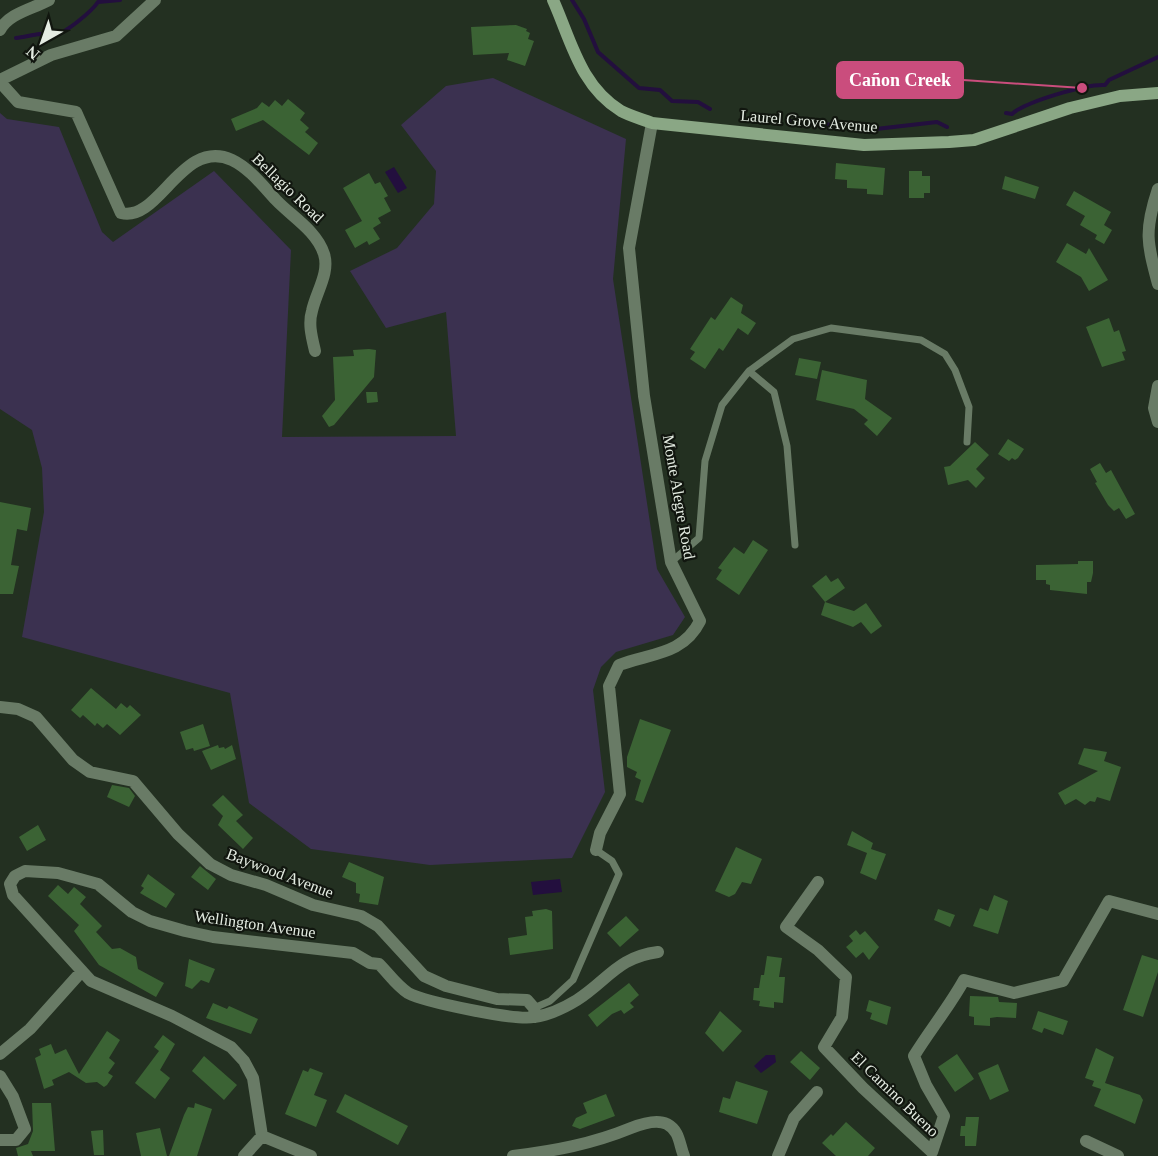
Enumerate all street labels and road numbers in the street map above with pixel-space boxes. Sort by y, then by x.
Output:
street label: Laurel Grove Avenue [740,107,878,135]
street label: Bellagio Road [248,150,327,227]
street label: Monte Alegre Road [659,433,698,561]
street label: Baywood Avenue [224,845,336,902]
street label: Wellington Avenue [193,907,317,942]
street label: El Camino Bueno [848,1048,942,1140]

